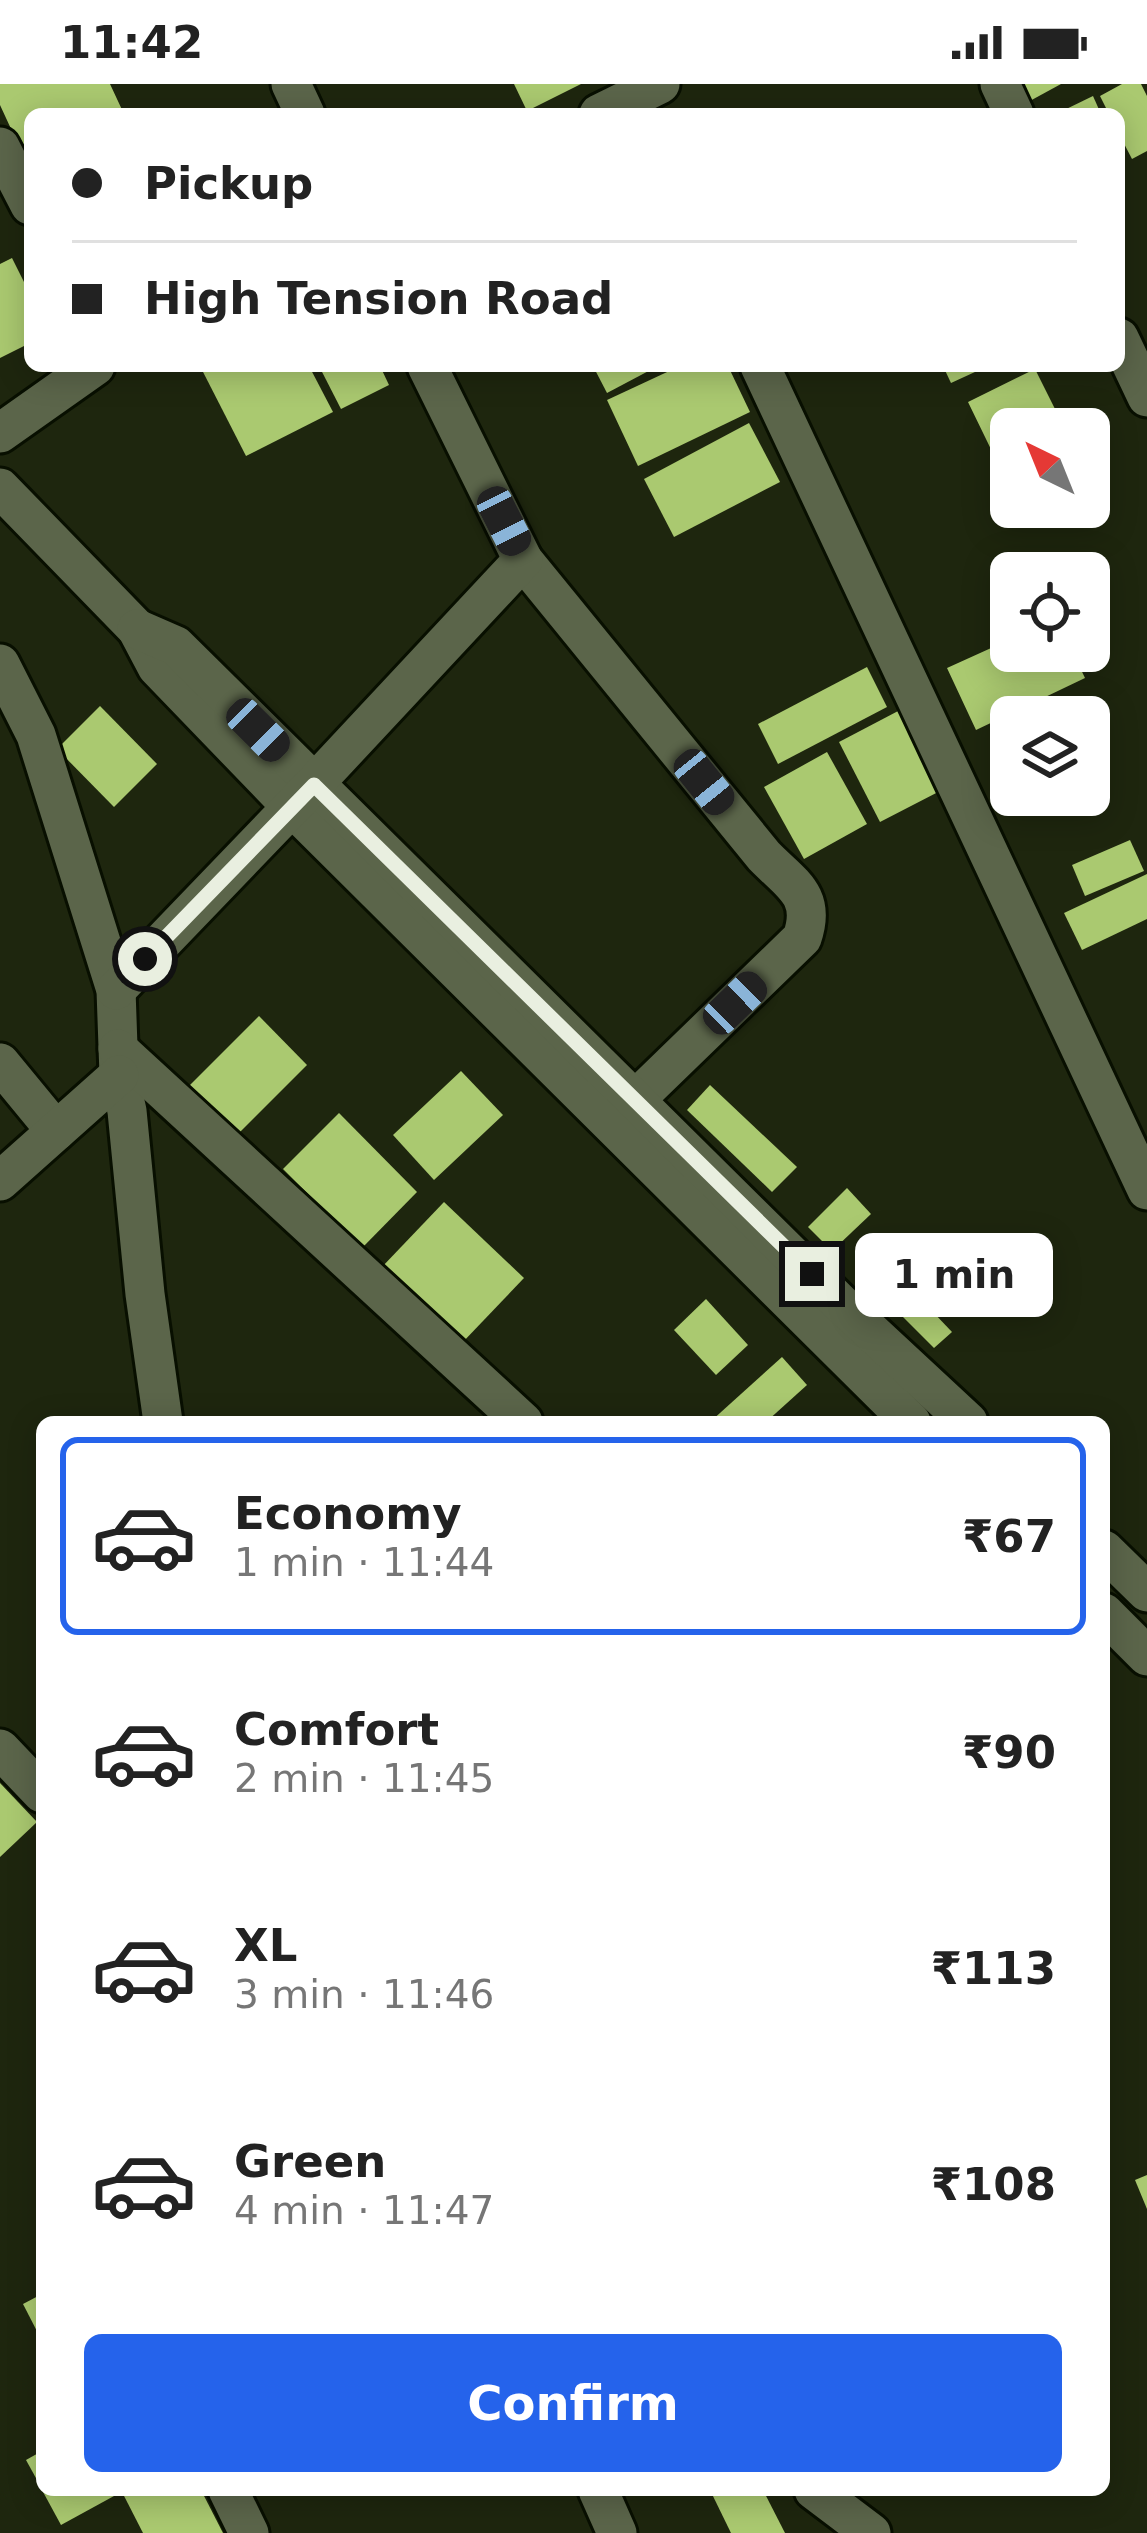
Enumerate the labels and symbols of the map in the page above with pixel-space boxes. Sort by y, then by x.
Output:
north arrow [990,408,1110,528]
car [472,481,536,561]
car [220,692,296,768]
car [667,743,741,821]
route start [118,932,172,986]
car [697,965,773,1041]
callout: 1 min [854,1232,1052,1316]
route end [785,1247,839,1301]

